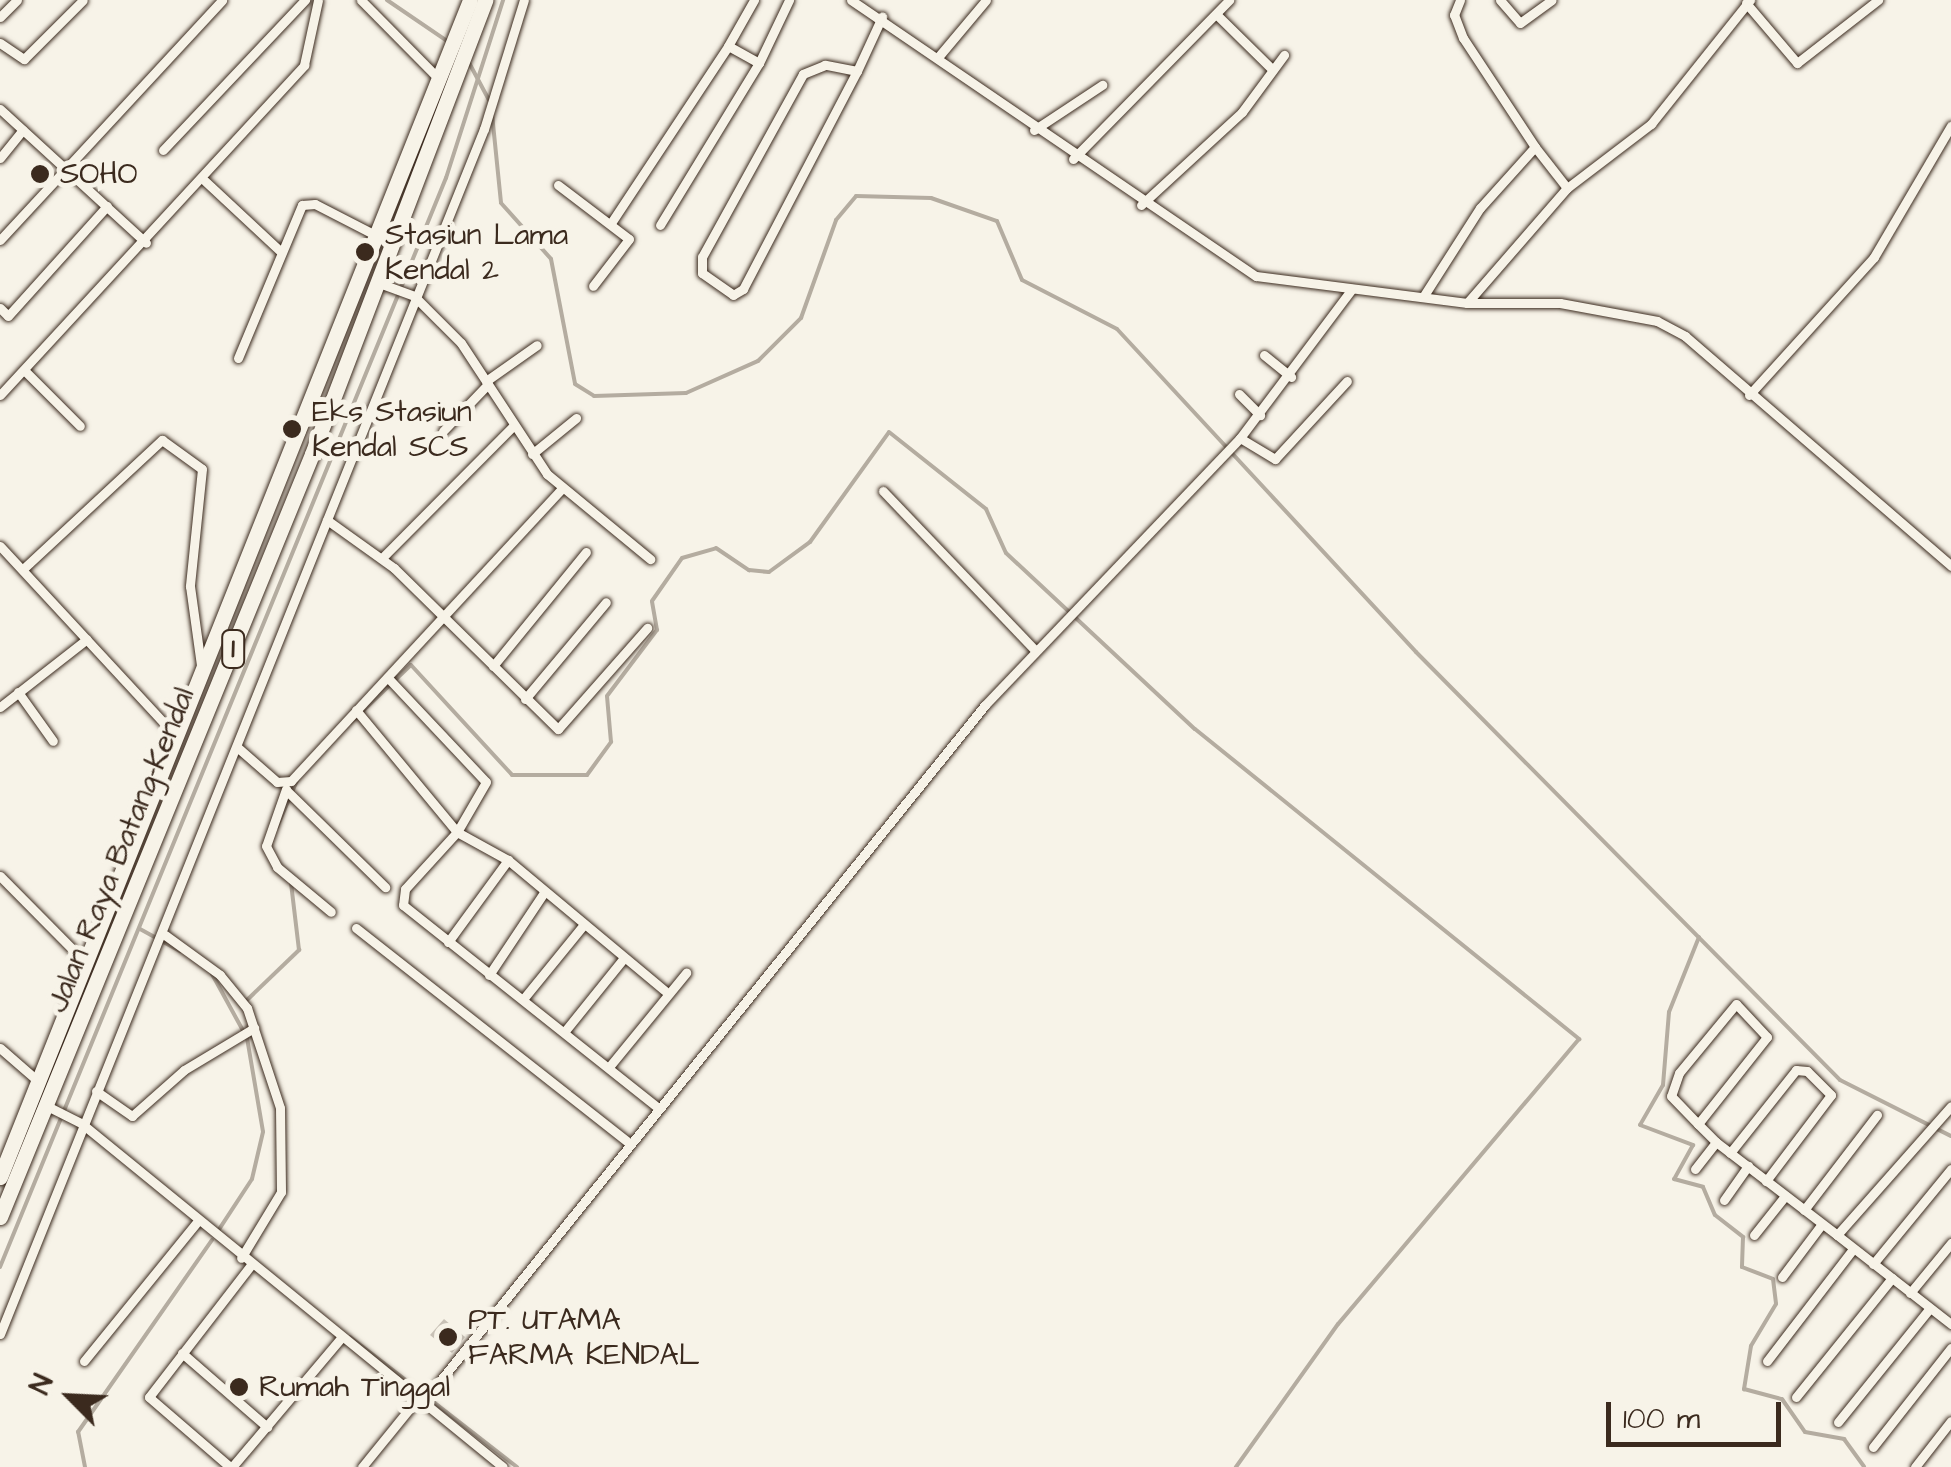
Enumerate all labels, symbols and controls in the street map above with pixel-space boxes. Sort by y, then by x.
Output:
place label: SOHO [60,156,138,192]
marker: SOHO [29,163,51,185]
place label: Stasiun Lama Kendal 2 [385,217,568,288]
marker: Stasiun Lama Kendal 2 [354,241,376,263]
place label: Eks Stasiun Kendal SCS [312,394,472,464]
marker: Eks Stasiun Kendal SCS [281,418,303,440]
road number: 1 [220,626,246,672]
street label: Jalan Raya Batang-Kendal [39,682,203,1018]
place label: PT. UTAMA FARMA KENDAL [468,1302,700,1372]
marker: PT. UTAMA FARMA KENDAL [437,1326,459,1348]
north arrow [20,1347,120,1447]
text: N [21,1369,64,1401]
place label: Rumah Tinggal [259,1369,450,1405]
marker: Rumah Tinggal [228,1376,250,1398]
scale bar [1611,1382,1786,1444]
text: 100 m [1623,1398,1700,1440]

